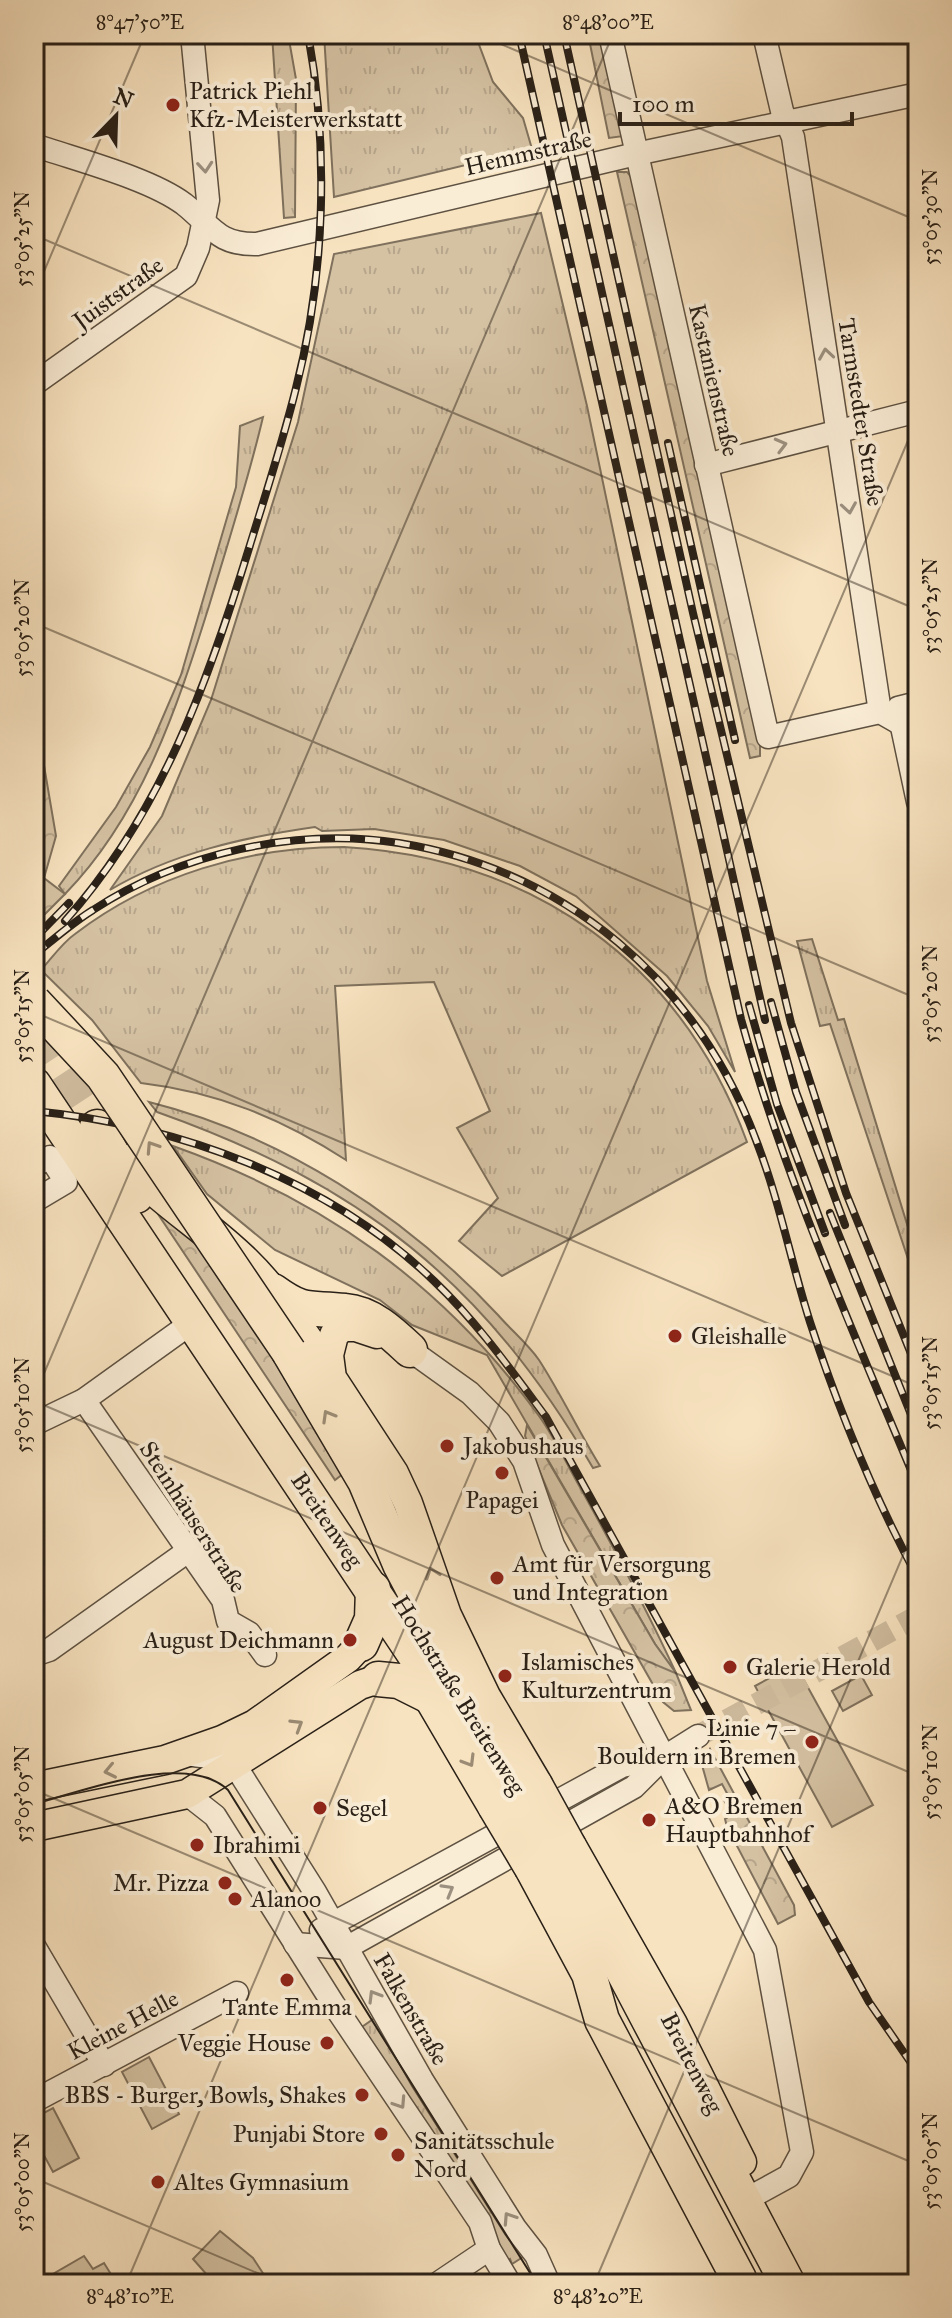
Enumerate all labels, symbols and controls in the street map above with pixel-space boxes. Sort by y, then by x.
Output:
text: 8°47'50"E [96,10,184,34]
text: 8°48'00"E [562,10,654,34]
north arrow [76,76,156,156]
place label: Patrick Piehl Kfz-Meisterwerkstatt [189,76,403,134]
scale bar [620,76,852,126]
text: N [110,82,138,114]
text: 100 m [632,89,695,119]
marker: Patrick Piehl Kfz-Meisterwerkstatt [164,96,182,114]
street label: Hemmstraße [461,124,595,182]
one-way arrow [196,161,213,174]
text: 53°05'30"N [918,169,942,265]
text: 53°05'25"N [10,191,34,287]
street label: Juiststraße [64,250,169,338]
street label: Kastanienstraße [682,301,746,459]
street label: Tarmstedter Straße [831,316,891,508]
one-way arrow [818,347,835,360]
one-way arrow [774,438,788,455]
one-way arrow [840,501,857,515]
text: 53°05'25"N [918,558,942,654]
text: 53°05'20"N [10,579,34,677]
text: 53°05'20"N [918,945,942,1043]
text: 53°05'15"N [10,969,34,1063]
one-way arrow [147,1141,162,1156]
place label: Gleishalle [691,1321,787,1351]
marker: Gleishalle [666,1327,684,1345]
text: 53°05'15"N [918,1336,942,1430]
text: 53°05'10"N [10,1357,34,1453]
one-way arrow [322,1410,338,1425]
place label: Jakobushaus [460,1431,584,1461]
street label: Steinhäuserstraße [133,1436,253,1598]
marker: Jakobushaus [438,1437,456,1455]
marker: Papagei [493,1464,511,1482]
street label: Breitenweg [284,1466,370,1574]
place label: Papagei [465,1485,539,1515]
place label: Amt für Versorgung und Integration [512,1549,711,1607]
one-way arrow [426,1567,442,1581]
marker: Amt für Versorgung und Integration [488,1569,506,1587]
street label: Hochstraße Breitenweg [386,1590,533,1801]
place label: August Deichmann [142,1625,334,1655]
marker: August Deichmann [341,1631,359,1649]
place label: Islamisches Kulturzentrum [521,1647,672,1705]
place label: Galerie Herold [746,1652,891,1682]
marker: Galerie Herold [721,1658,739,1676]
marker: Islamisches Kulturzentrum [496,1667,514,1685]
place label: Linie 7 – Bouldern in Bremen [597,1713,796,1771]
one-way arrow [288,1719,303,1735]
text: 53°05'10"N [918,1724,942,1820]
marker: Linie 7 – Bouldern in Bremen [803,1733,821,1751]
text: 53°05'05"N [10,1745,34,1843]
one-way arrow [459,1752,475,1767]
one-way arrow [103,1762,117,1779]
place label: A&O Bremen Hauptbahnhof [664,1791,815,1849]
place label: Segel [336,1793,388,1823]
marker: Segel [311,1799,329,1817]
marker: A&O Bremen Hauptbahnhof [640,1811,658,1829]
place label: Ibrahimi [213,1830,301,1860]
marker: Ibrahimi [188,1836,206,1854]
place label: Mr. Pizza [113,1868,210,1898]
marker: Mr. Pizza [216,1874,234,1892]
place label: Alanoo [250,1884,321,1914]
one-way arrow [439,1884,454,1900]
marker: Alanoo [226,1890,244,1908]
street label: Falkenstraße [367,1948,455,2070]
marker: Tante Emma [278,1971,296,1989]
street label: Kleine Helle [62,1983,184,2067]
one-way arrow [369,1990,384,2005]
place label: Tante Emma [222,1992,353,2022]
street label: Breitenweg [654,2008,730,2119]
place label: Veggie House [177,2028,311,2058]
marker: Veggie House [318,2034,336,2052]
place label: BBS - Burger, Bowls, Shakes [65,2080,346,2110]
marker: BBS - Burger, Bowls, Shakes [353,2086,371,2104]
one-way arrow [390,2094,405,2108]
text: 53°05'05"N [918,2112,942,2210]
place label: Punjabi Store [233,2119,365,2149]
marker: Punjabi Store [372,2125,390,2143]
place label: Sanitätsschule Nord [414,2126,555,2184]
text: 53°05'00"N [10,2132,34,2232]
marker: Sanitätsschule Nord [389,2146,407,2164]
place label: Altes Gymnasium [173,2167,349,2197]
marker: Altes Gymnasium [149,2173,167,2191]
one-way arrow [504,2212,519,2227]
text: 8°48'10"E [86,2284,174,2308]
text: 8°48'20"E [553,2284,643,2308]

